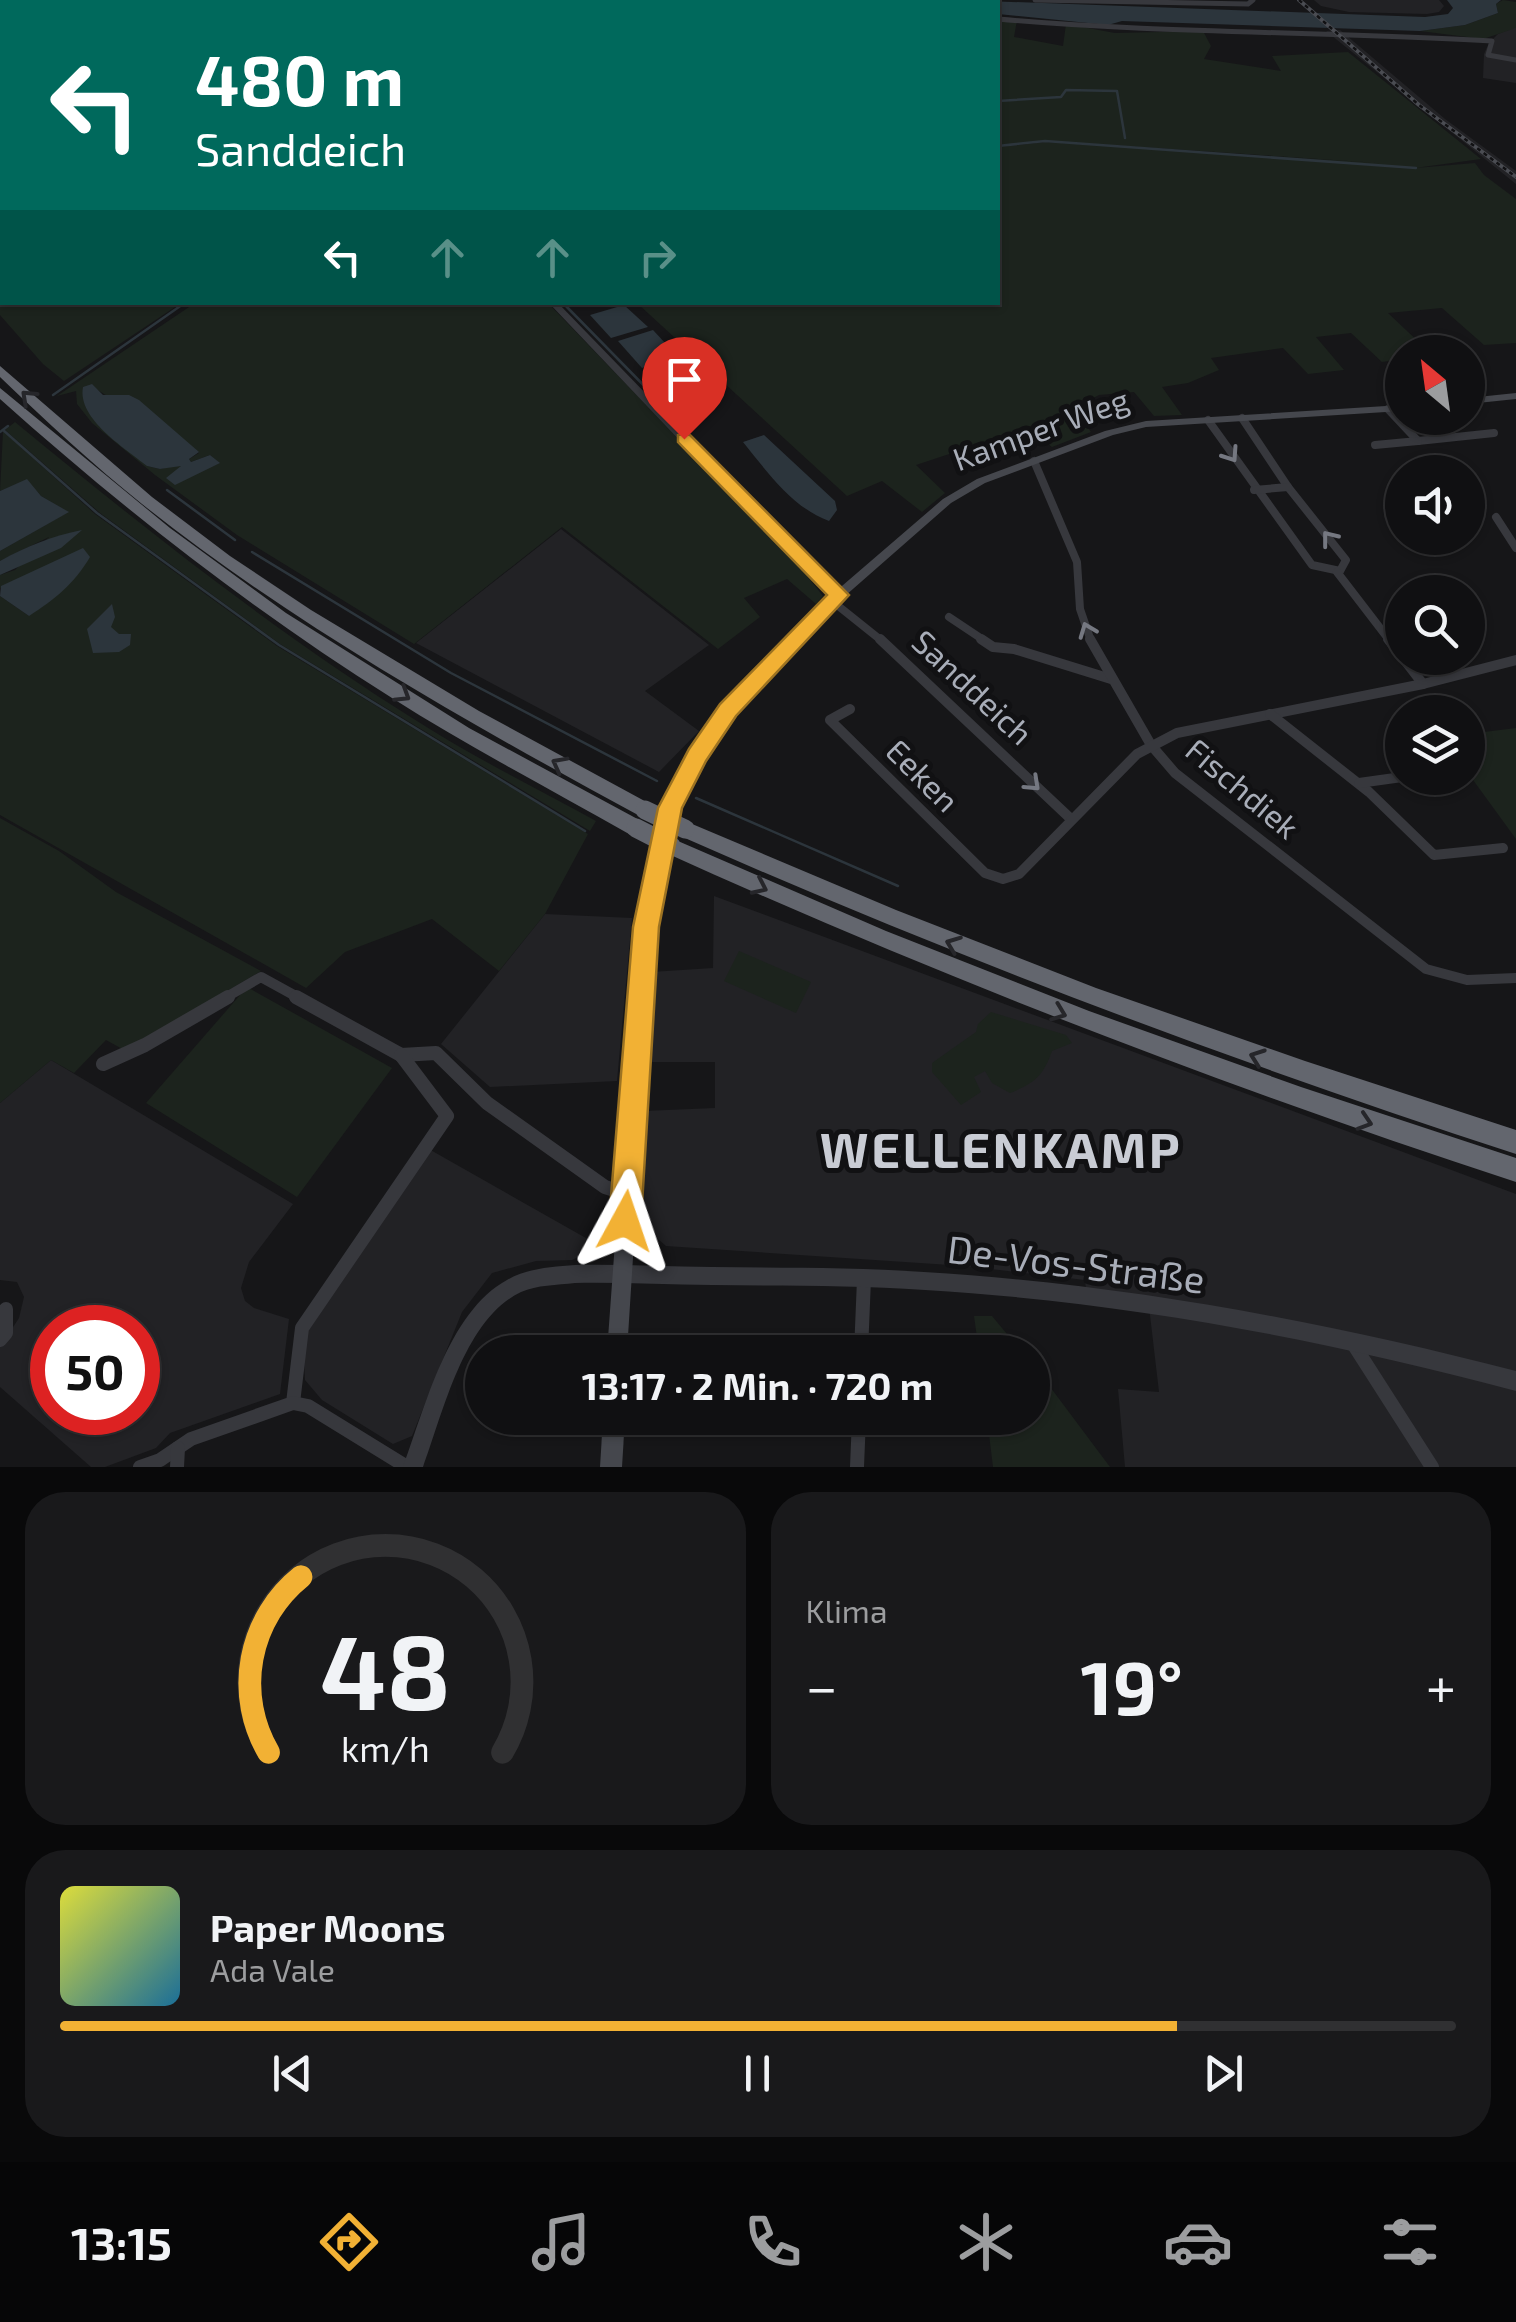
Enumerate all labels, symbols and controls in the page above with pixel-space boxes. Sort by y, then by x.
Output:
text: 480 m [195,36,404,120]
icon: left [30,40,160,170]
text: Sanddeich [195,121,406,175]
icon: left [315,230,370,285]
icon: ahead [420,230,475,285]
icon: ahead [525,230,580,285]
icon: right [630,230,685,285]
north arrow [1385,335,1485,435]
map controls [1385,335,1485,795]
pin [642,337,727,440]
icon: arrive [657,352,712,407]
street label: Kamper Weg [947,379,1133,477]
one-way arrow [22,391,40,409]
one-way arrow [1219,443,1237,462]
button: sound [1385,455,1485,555]
one-way arrow [1323,531,1341,549]
button: search [1385,575,1485,675]
street label: Sanddeich [905,621,1041,752]
one-way arrow [1078,622,1099,639]
one-way arrow [392,683,410,702]
button: layers [1385,695,1485,795]
street label: Fischdiek [1179,729,1307,846]
street label: Eeken [879,730,968,819]
one-way arrow [552,757,570,777]
one-way arrow [1022,772,1040,790]
one-way arrow [750,874,768,894]
one-way arrow [945,935,962,955]
one-way arrow [1050,1001,1067,1021]
one-way arrow [1250,1048,1267,1069]
one-way arrow [1356,1111,1373,1131]
district label: WELLENKAMP [820,1118,1182,1178]
position arrow [573,1169,677,1273]
street label: De-Vos-Straße [945,1224,1207,1302]
speed limit sign: 50 [30,1305,160,1435]
text: 13:17 · 2 Min. · 720 m [582,1362,933,1408]
text: Klima [806,1591,887,1629]
text: 48 [320,1606,451,1731]
text: 19° [1080,1640,1183,1730]
text: − [806,1652,838,1718]
text: + [1426,1652,1456,1718]
text: km/h [341,1726,430,1769]
text: Paper Moons [210,1904,446,1950]
text: Ada Vale [210,1950,335,1988]
icon: previous [265,2046,320,2101]
icon: pause [730,2046,785,2101]
icon: next [1196,2046,1251,2101]
icon: directions [314,2207,384,2277]
icon: music [526,2207,596,2277]
icon: phone [738,2207,808,2277]
icon: climate [951,2207,1021,2277]
icon: car [1163,2207,1233,2277]
icon: filters [1375,2207,1445,2277]
text: 13:15 [71,2215,172,2269]

